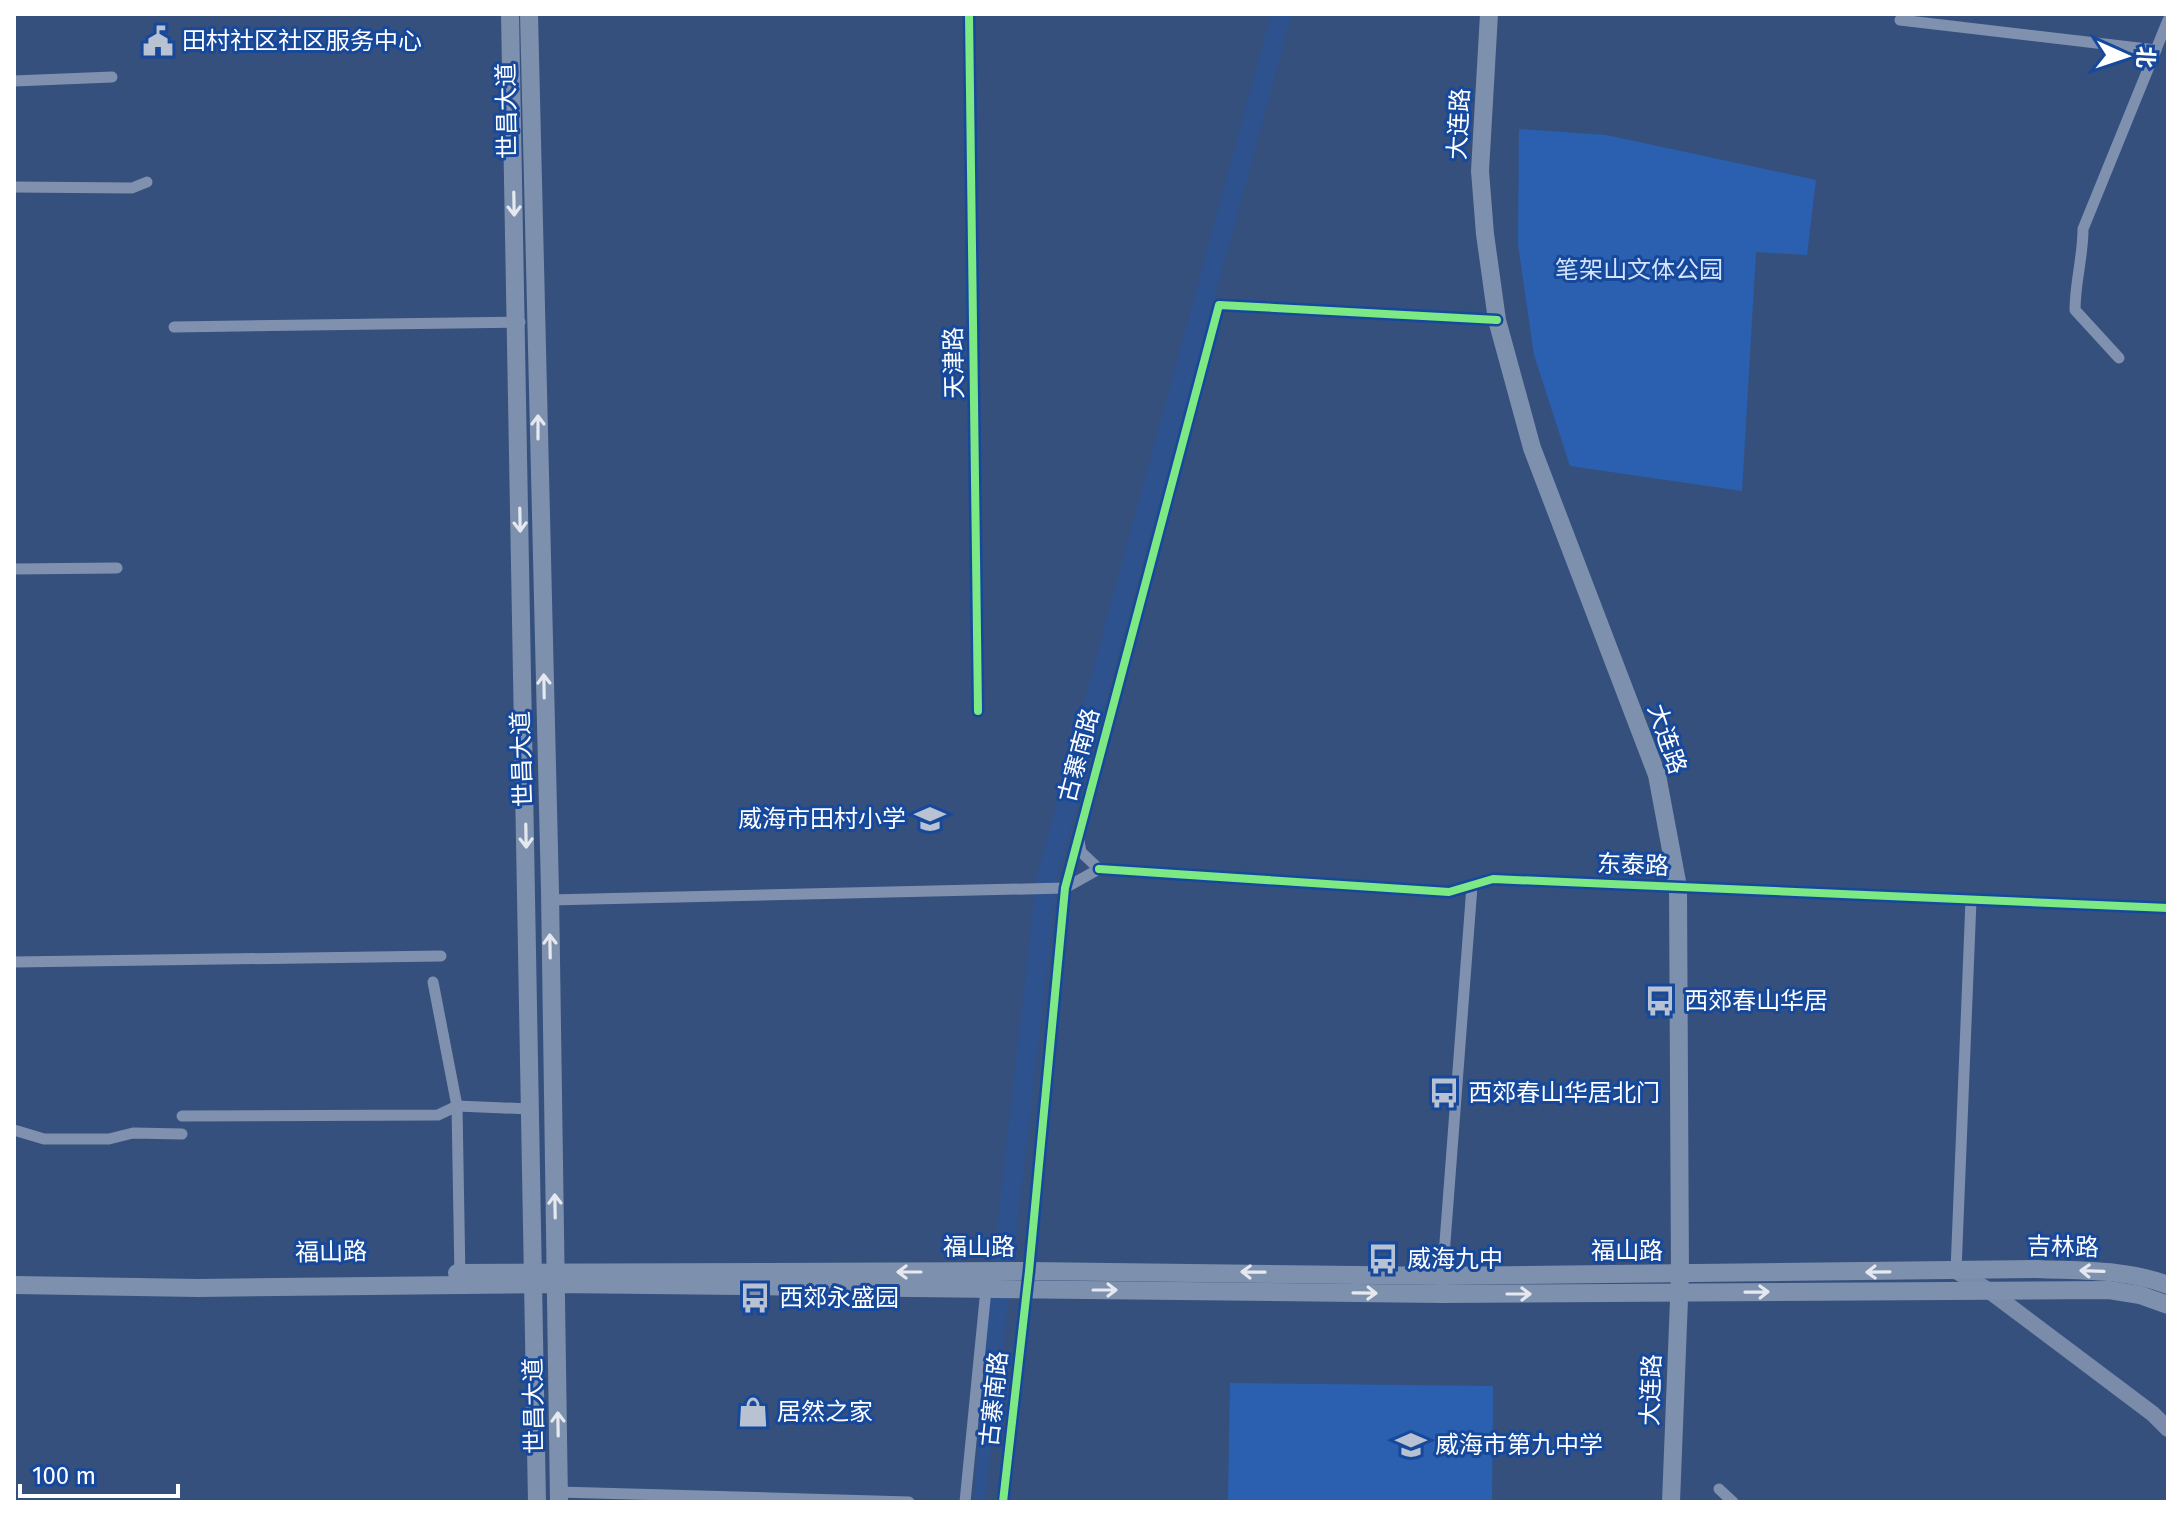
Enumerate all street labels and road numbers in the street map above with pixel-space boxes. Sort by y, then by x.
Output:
street label: 世昌大道 [492,63,522,159]
street label: 大连路 [1443,87,1475,161]
street label: 天津路 [939,327,969,399]
street label: 大连路 [1642,700,1692,778]
street label: 古寨南路 [1053,705,1105,805]
street label: 世昌大道 [506,711,538,807]
street label: 东泰路 [1597,850,1669,880]
street label: 吉林路 [2027,1232,2099,1262]
street label: 福山路 [943,1233,1015,1261]
street label: 福山路 [295,1237,367,1267]
street label: 福山路 [1591,1237,1663,1265]
street label: 古寨南路 [975,1350,1013,1448]
street label: 大连路 [1636,1354,1666,1426]
street label: 世昌大道 [519,1358,549,1454]

